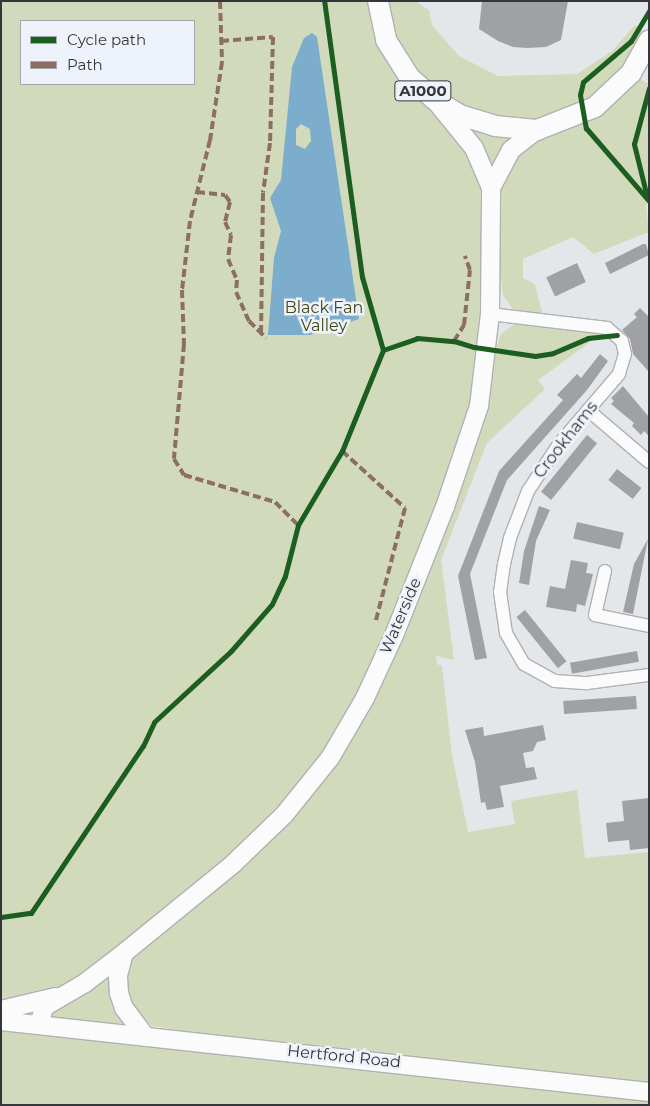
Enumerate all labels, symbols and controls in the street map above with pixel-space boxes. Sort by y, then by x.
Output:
legend [20,20,195,85]
text: Cycle path [67,30,146,49]
text: Path [67,55,103,74]
road number: A1000 [394,78,452,104]
park label: Black Fan Valley [285,298,363,336]
street label: Crookhams [530,398,602,482]
street label: Waterside [376,575,426,657]
street label: Hertford Road [286,1041,402,1073]

